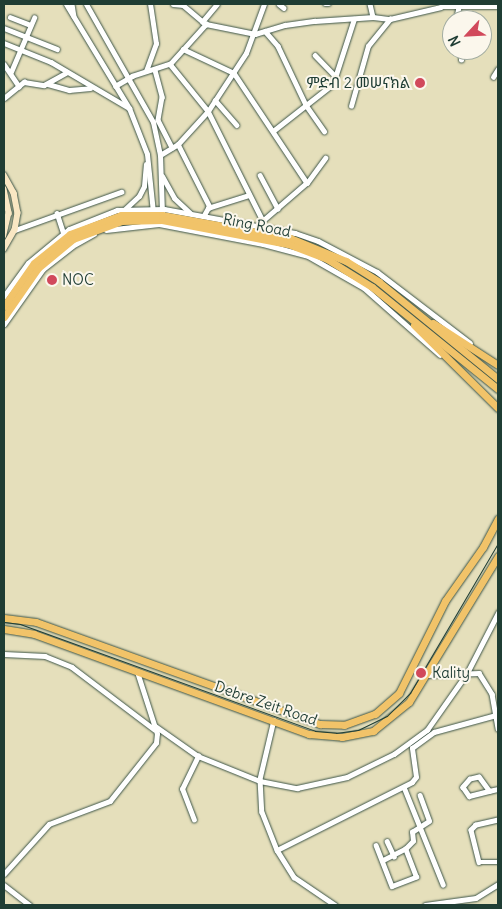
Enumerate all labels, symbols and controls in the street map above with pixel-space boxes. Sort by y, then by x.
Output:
north arrow [442,10,492,60]
text: N [444,33,465,49]
place label: ምድብ 2 መሠናክል [307,74,410,92]
marker: ምድብ 2 መሠናክል [414,77,426,89]
street label: Ring Road [222,210,292,240]
place label: NOC [62,271,94,289]
marker: NOC [46,274,58,286]
place label: Kality [432,664,470,682]
marker: Kality [414,666,428,680]
street label: Debre Zeit Road [212,677,320,729]

